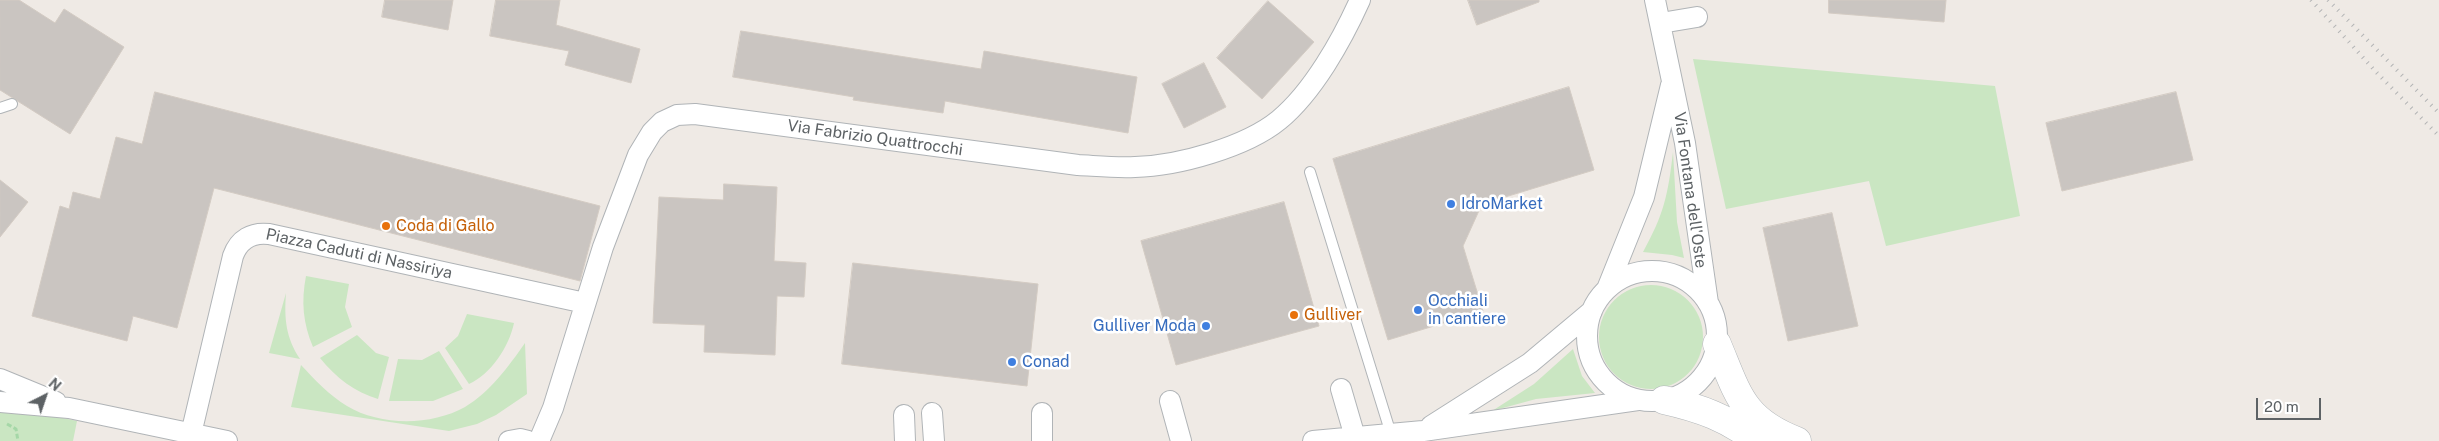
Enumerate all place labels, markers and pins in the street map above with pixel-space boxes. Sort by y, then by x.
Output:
place label: IdroMarket [1461,194,1543,214]
marker: IdroMarket [1445,198,1457,210]
place label: Coda di Gallo [396,216,494,236]
marker: Coda di Gallo [380,220,392,232]
place label: Occhiali in cantiere [1428,291,1506,329]
marker: Occhiali in cantiere [1412,304,1424,316]
place label: Gulliver [1304,305,1362,325]
marker: Gulliver [1288,309,1300,321]
place label: Gulliver Moda [1093,316,1196,336]
marker: Gulliver Moda [1200,320,1212,332]
place label: Conad [1022,352,1070,372]
marker: Conad [1006,356,1018,368]

